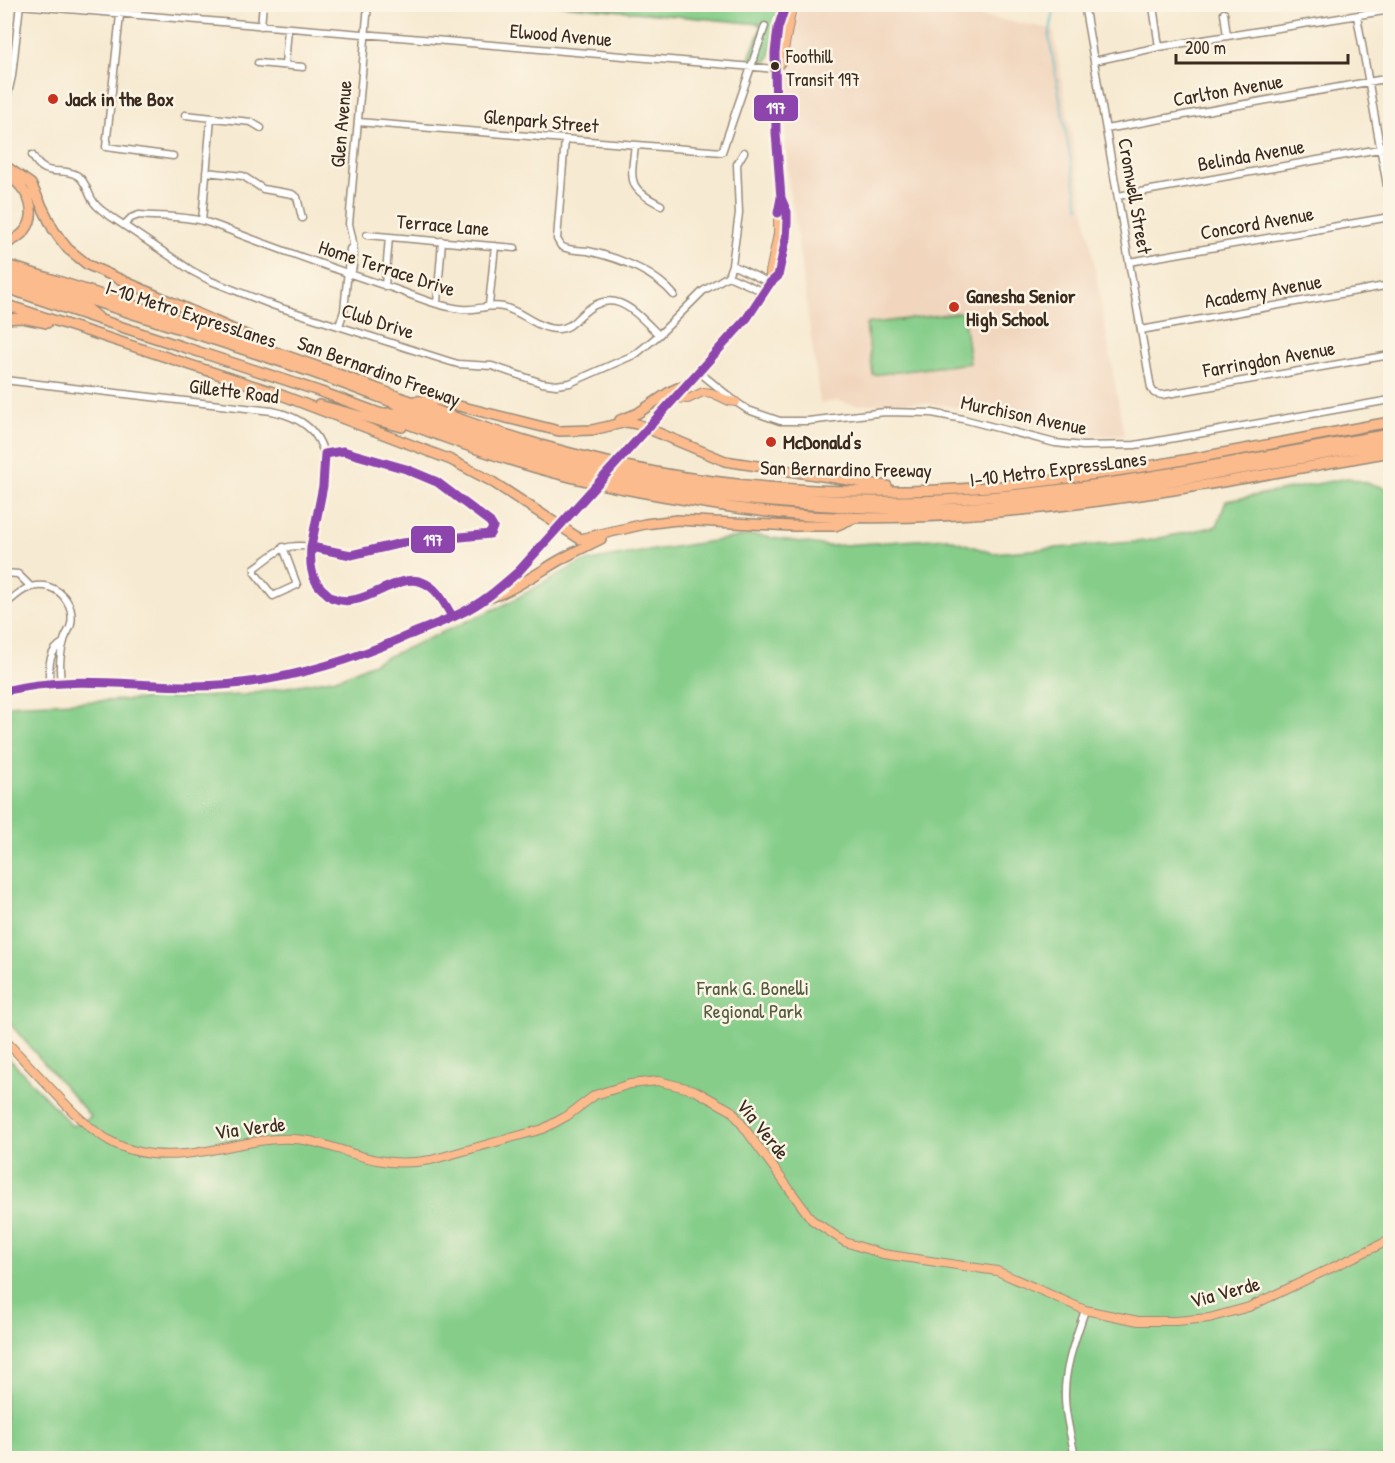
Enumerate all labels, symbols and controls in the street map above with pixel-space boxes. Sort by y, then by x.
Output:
street label: Elwood Avenue [509,17,613,52]
scale bar [1176,27,1348,65]
text: 200 m [1185,35,1226,60]
place label: Foothill Transit 197 [785,44,860,92]
marker: Foothill Transit 197 [769,60,781,72]
street label: Carlton Avenue [1171,67,1285,112]
street label: Glen Avenue [323,79,358,169]
place label: Jack in the Box [65,85,174,112]
marker: Jack in the Box [46,92,60,106]
line badge: 197 [753,94,799,122]
text: 197 [766,97,786,119]
street label: Glenpark Street [482,102,601,139]
street label: Belinda Avenue [1195,132,1306,177]
street label: Cromwell Street [1112,136,1159,257]
street label: Concord Avenue [1198,199,1316,246]
street label: Terrace Lane [395,207,491,242]
street label: Home Terrace Drive [315,233,459,302]
street label: Academy Avenue [1202,267,1324,314]
street label: I-10 Metro ExpressLanes [102,273,280,354]
place label: Ganesha Senior High School [966,282,1076,333]
street label: Club Drive [338,296,418,345]
marker: Ganesha Senior High School [947,300,961,314]
street label: San Bernardino Freeway [294,328,464,413]
street label: Farringdon Avenue [1200,334,1337,384]
street label: Gillette Road [188,372,280,409]
street label: Murchison Avenue [959,388,1090,441]
place label: McDonald's [783,428,861,455]
marker: McDonald's [764,435,778,449]
street label: I-10 Metro ExpressLanes [968,444,1148,493]
street label: San Bernardino Freeway [760,454,932,483]
line badge: 197 [410,525,456,554]
text: 197 [423,529,443,551]
park label: Frank G. Bonelli Regional Park [696,974,809,1024]
street label: Via Verde [731,1093,796,1165]
street label: Via Verde [213,1110,287,1145]
street label: Via Verde [1187,1269,1263,1314]

